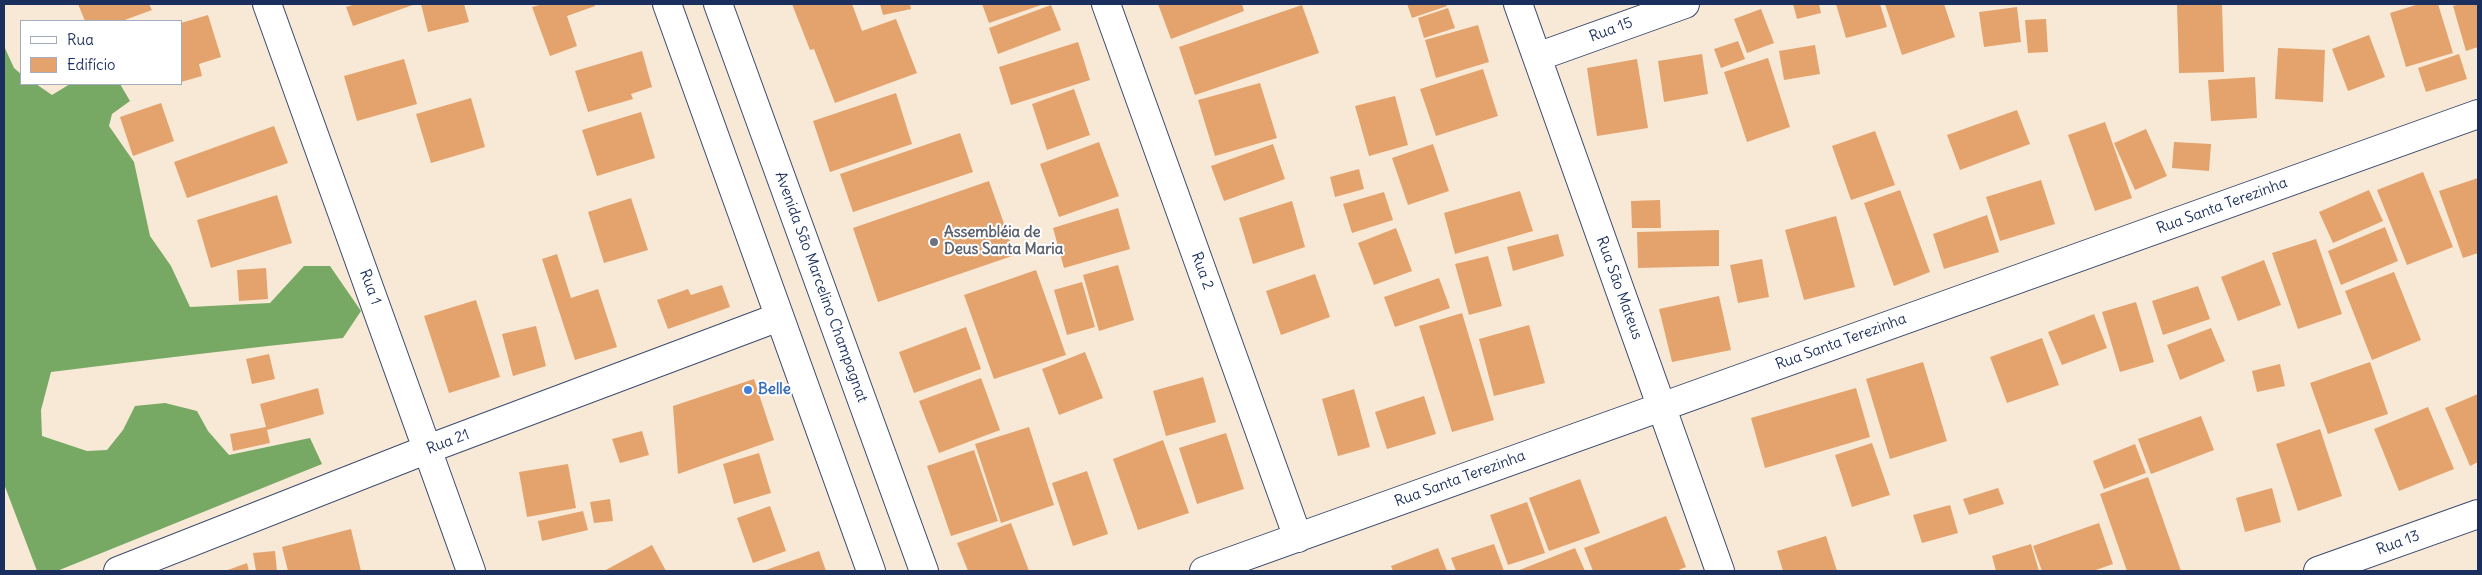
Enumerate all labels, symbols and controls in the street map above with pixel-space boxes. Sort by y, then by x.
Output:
street label: Rua 15 [1587,14,1635,46]
legend [20,20,182,85]
text: Rua [67,30,94,49]
text: Edifício [67,55,115,74]
street label: Avenida São Marcelino Champagnat [771,169,871,405]
street label: Rua Santa Terezinha [2154,174,2290,238]
place label: Assembléia de Deus Santa Maria [944,224,1063,259]
street label: Rua São Mateus [1592,234,1646,342]
marker: Assembléia de Deus Santa Maria [928,236,940,248]
street label: Rua 2 [1187,250,1217,292]
street label: Rua 1 [355,267,385,307]
street label: Rua Santa Terezinha [1773,310,1909,374]
place label: Belle [758,381,791,399]
marker: Belle [742,384,754,396]
street label: Rua 21 [424,426,472,458]
street label: Rua Santa Terezinha [1392,447,1528,511]
street label: Rua 13 [2374,527,2422,559]

